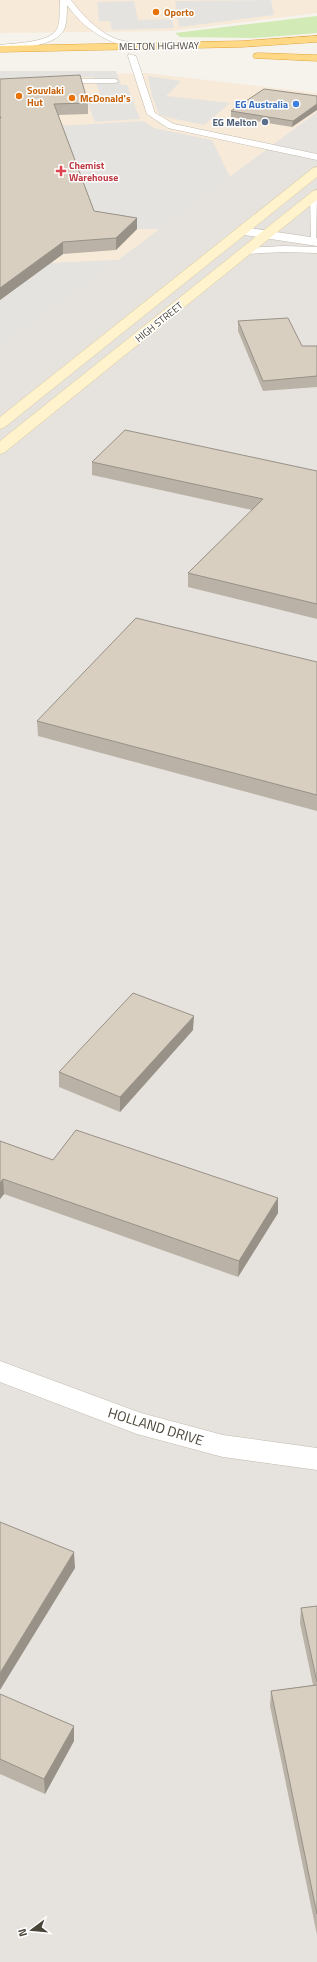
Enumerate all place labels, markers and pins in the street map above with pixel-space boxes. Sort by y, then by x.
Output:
place label: Oporto [164,5,194,20]
marker: Oporto [151,7,161,17]
place label: Souvlaki Hut [27,83,64,110]
marker: Souvlaki Hut [14,91,24,101]
place label: McDonald's [80,91,131,106]
marker: McDonald's [67,93,77,103]
place label: EG Australia [235,97,288,112]
marker: EG Australia [291,99,301,109]
place label: EG Melton [212,115,257,130]
marker: EG Melton [260,117,270,127]
place label: Chemist Warehouse [69,158,118,185]
marker: Chemist Warehouse [56,166,66,176]

